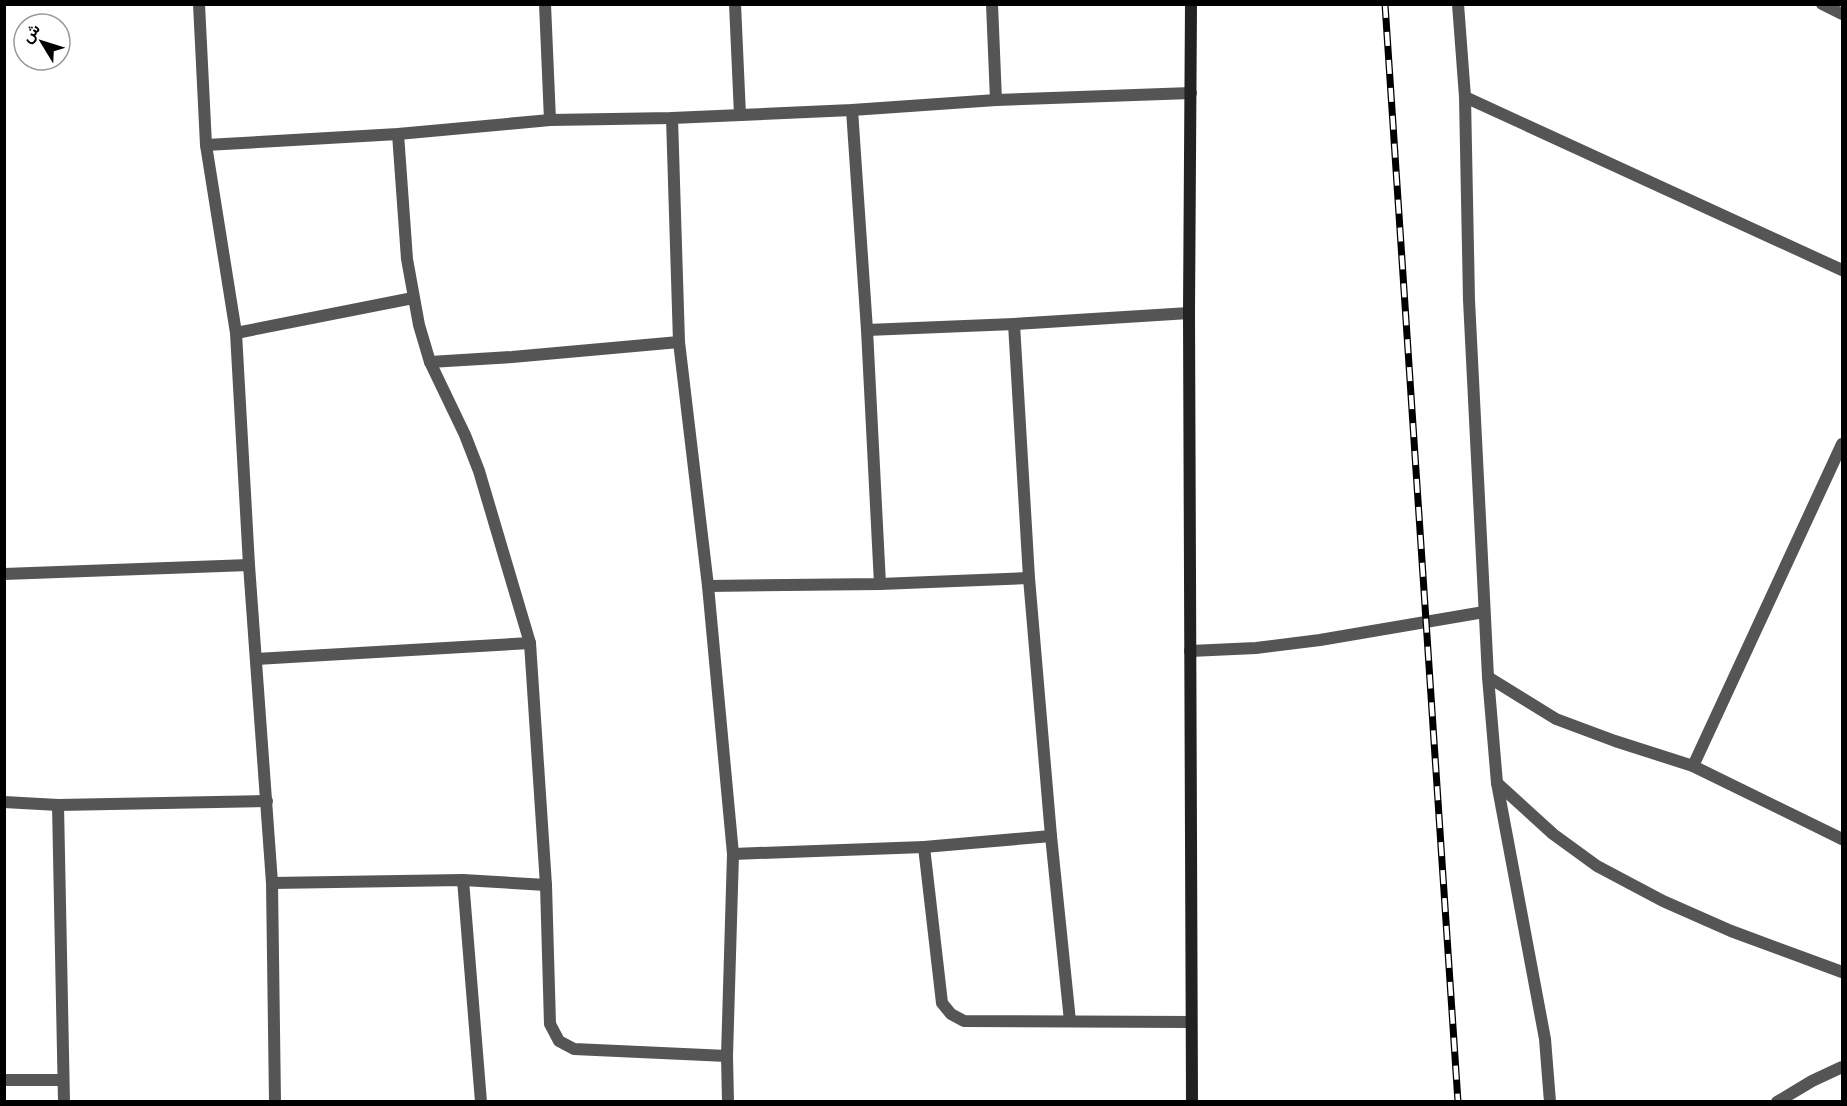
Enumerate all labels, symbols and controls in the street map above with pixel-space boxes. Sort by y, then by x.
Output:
north arrow [12,12,72,72]
text: ش [16,19,44,47]

